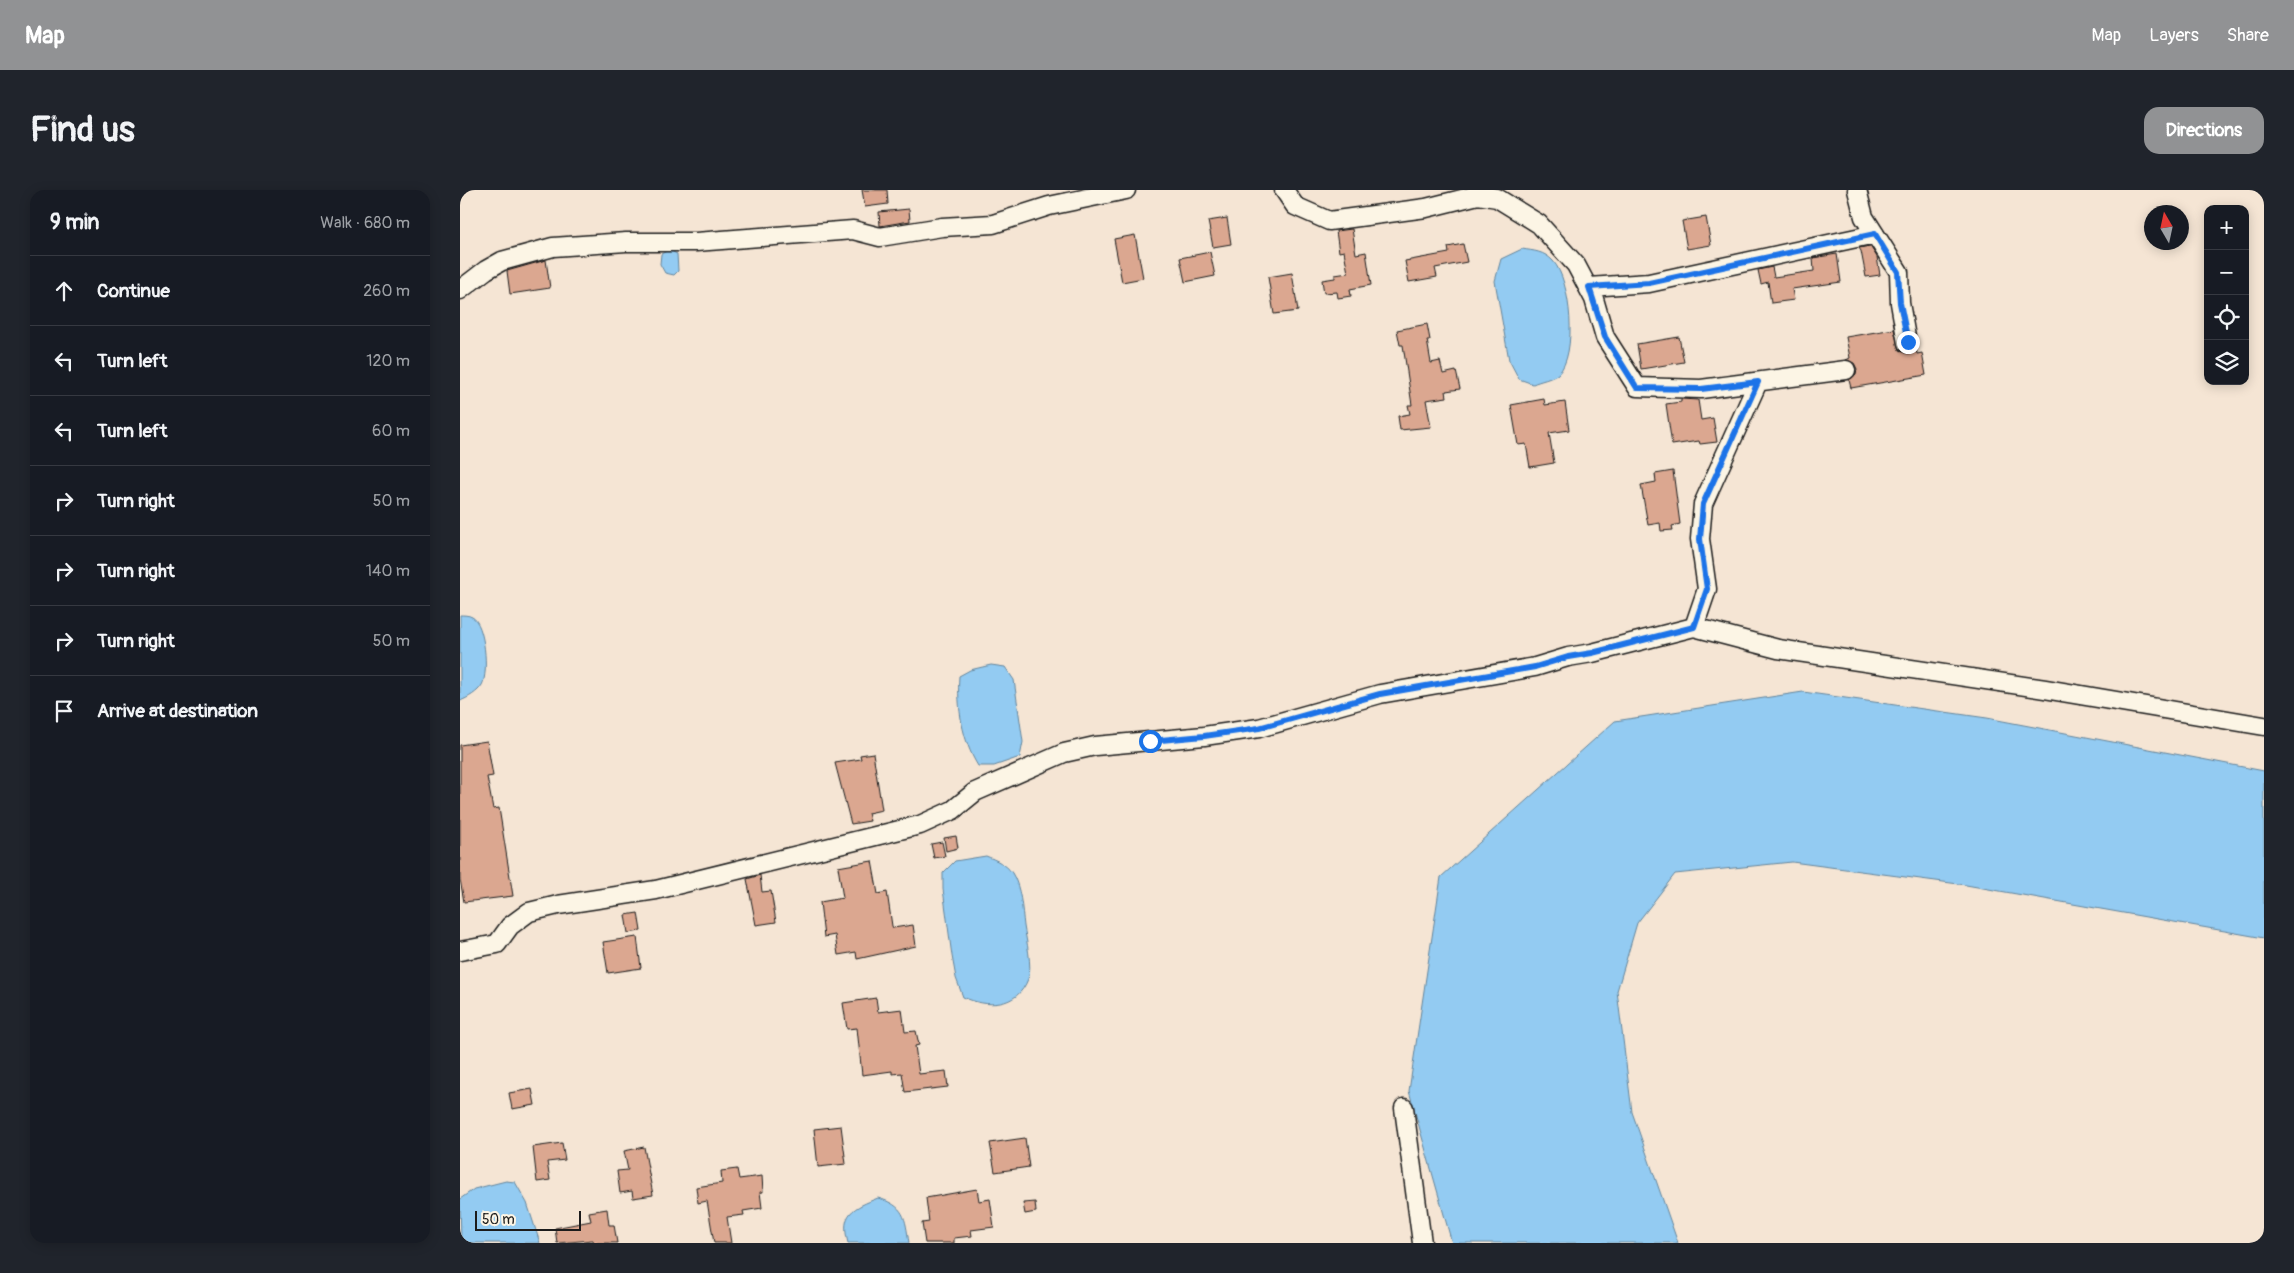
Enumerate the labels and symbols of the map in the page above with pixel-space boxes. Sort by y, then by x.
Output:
north arrow [2144,205,2189,250]
route end [1897,331,1920,354]
route start [1139,730,1162,753]
scale bar [475,1208,581,1231]

